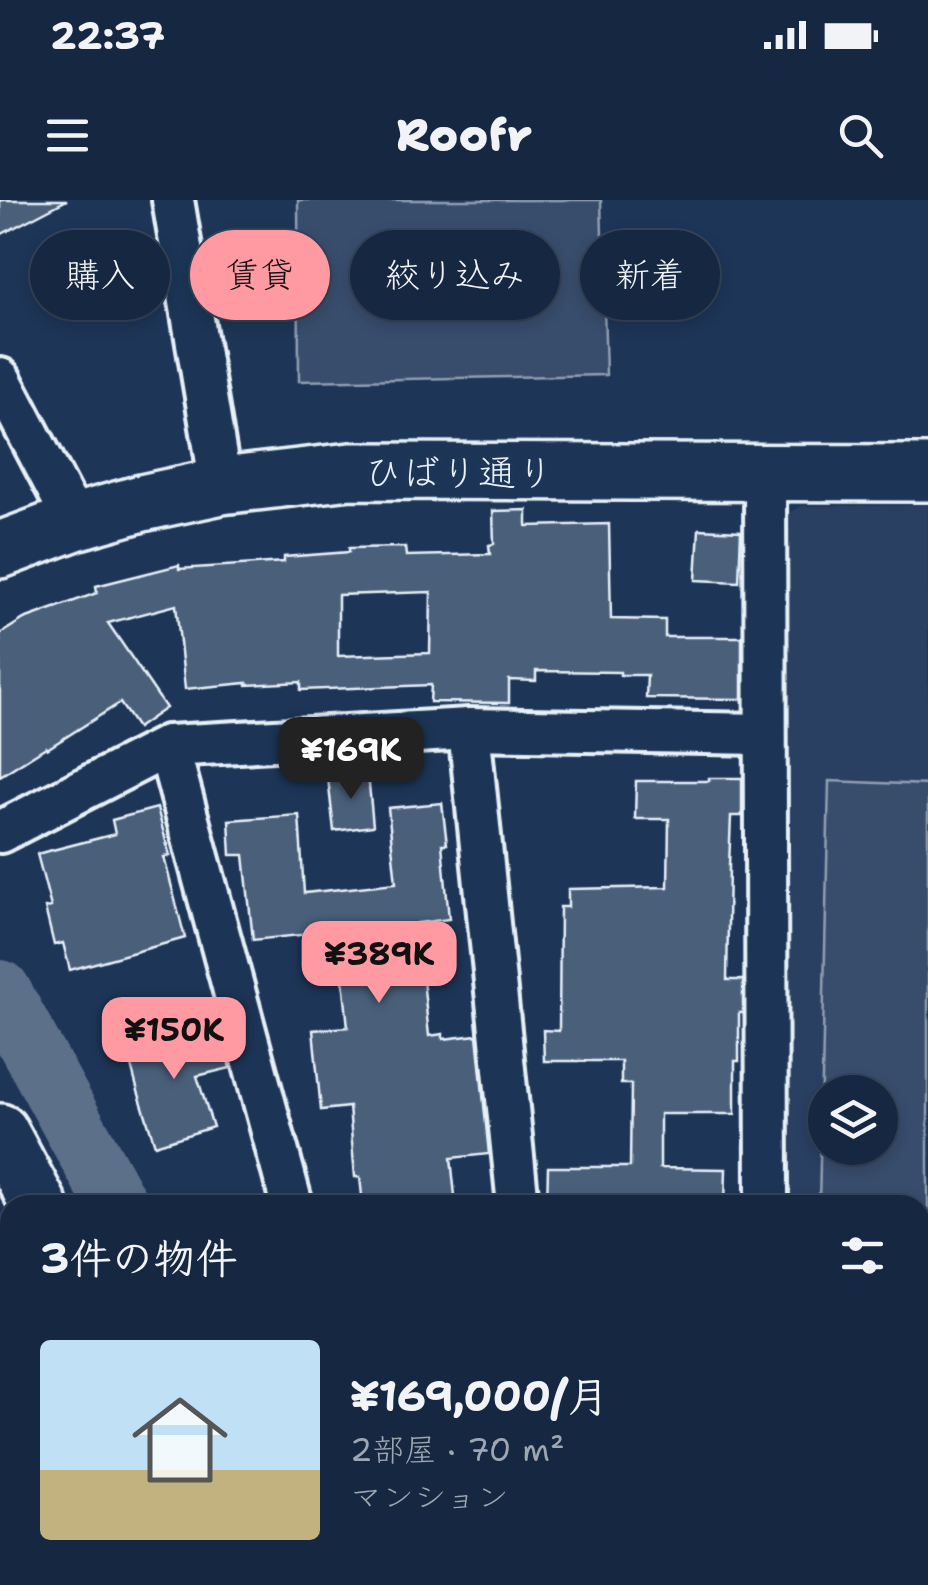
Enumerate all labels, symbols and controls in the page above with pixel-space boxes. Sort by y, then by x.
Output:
text: 22:37 [50,10,165,61]
text: Roofr [396,105,532,165]
icon: menu [40,108,95,163]
icon: search [833,108,888,163]
chip: 購入 [30,230,170,320]
chip: 賃貸 [190,230,330,320]
chip: 絞り込み [350,230,560,320]
chip: 新着 [580,230,720,320]
street label: ひばり通り [364,447,554,498]
pin: ¥169K [281,717,421,802]
text: ¥169K [301,728,401,771]
pin: ¥389K [309,921,449,1006]
text: ¥389K [324,932,434,975]
pin: ¥150K [104,997,244,1082]
text: ¥150K [124,1008,224,1051]
map controls [808,1075,898,1165]
button: layers [808,1075,898,1165]
icon: filters [835,1228,890,1283]
text: 3件の物件 [40,1230,237,1286]
text: ¥169,000/月 [350,1368,609,1424]
icon: home [120,1380,240,1500]
text: 2部屋 · 70 m² [350,1428,564,1471]
text: マンション [350,1475,509,1518]

